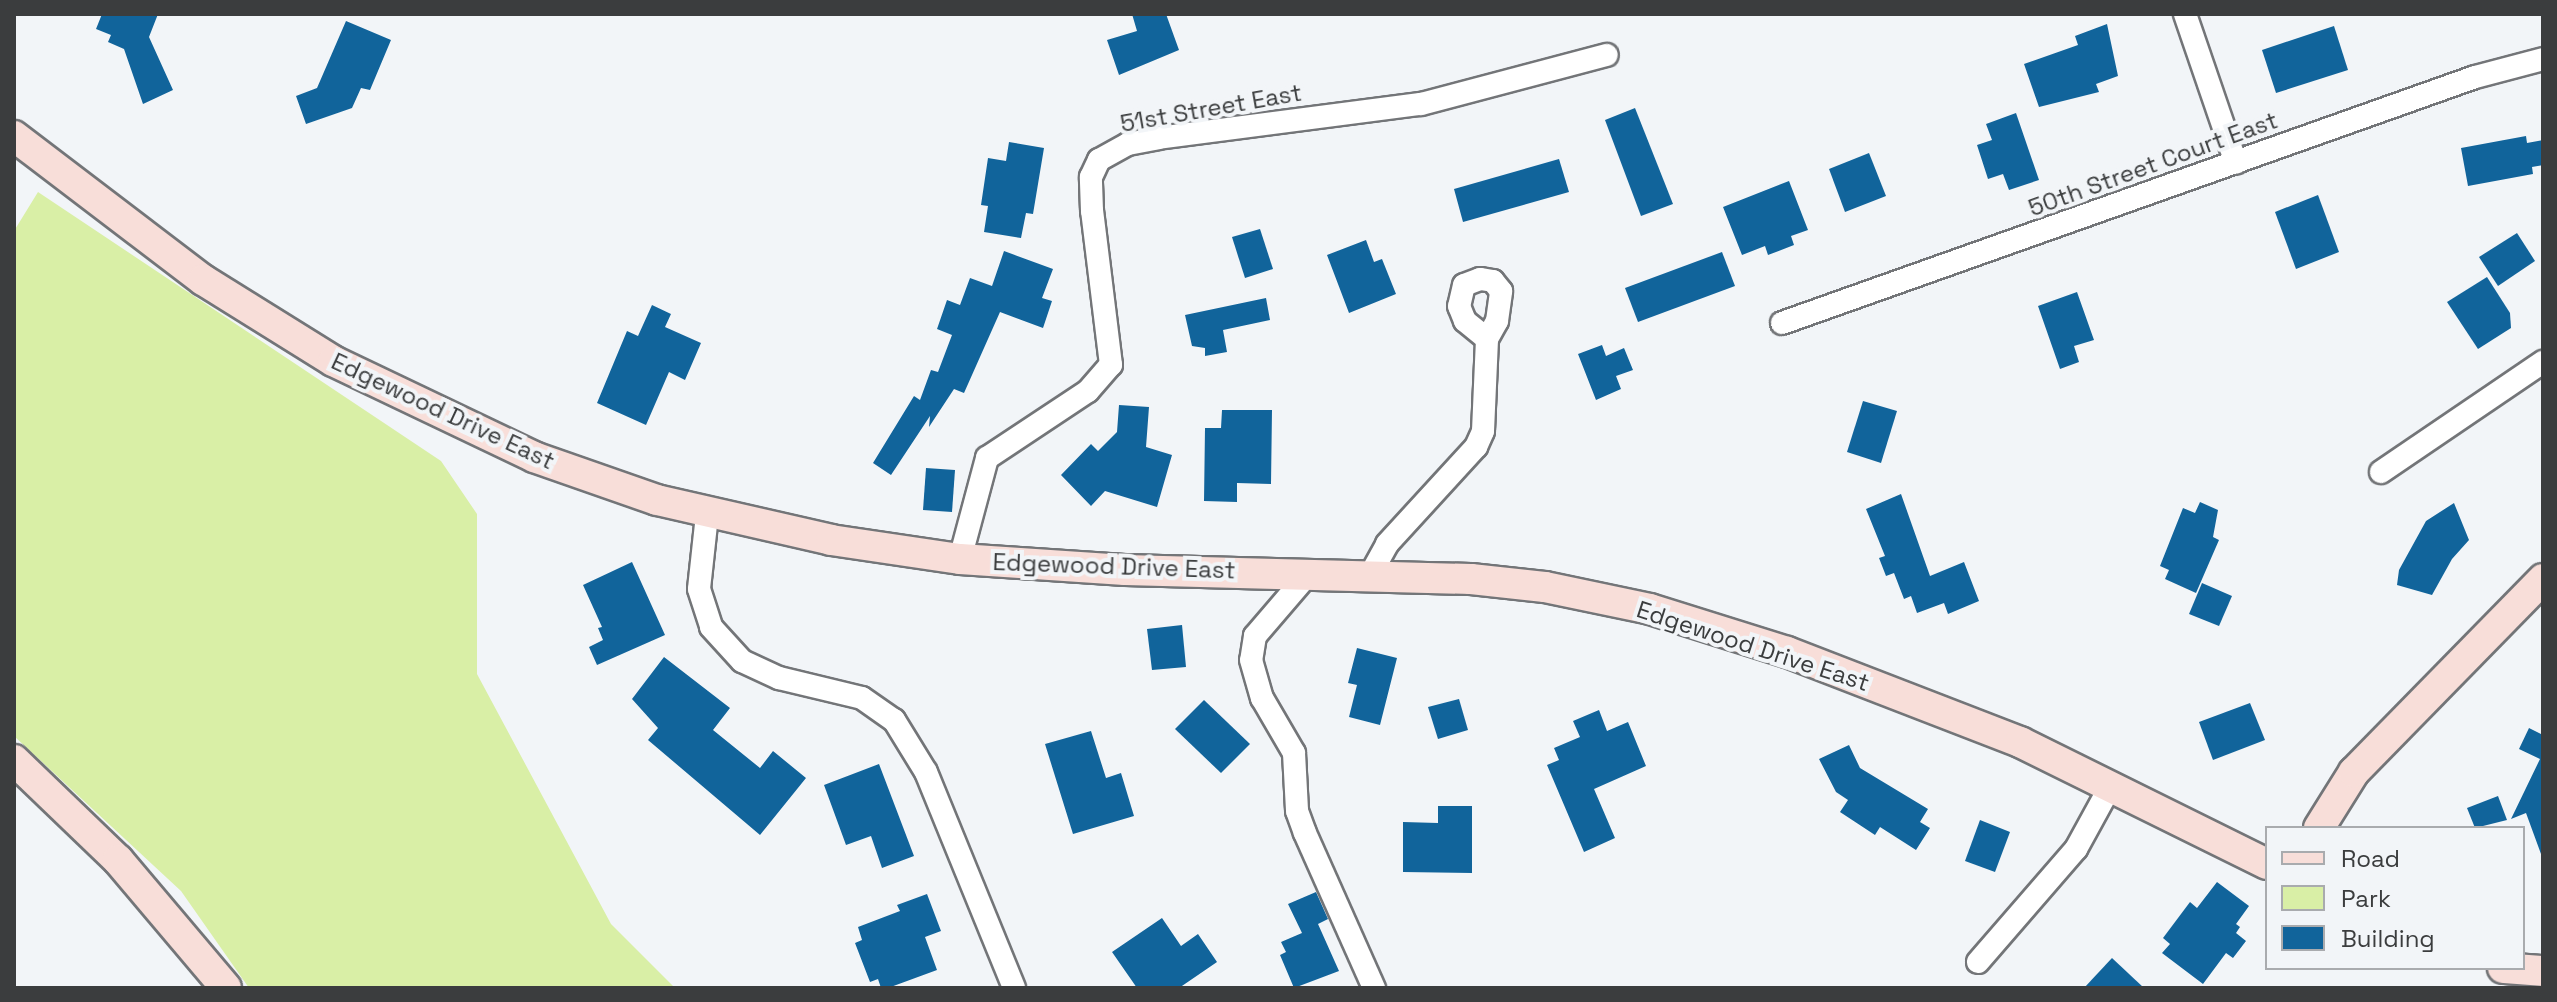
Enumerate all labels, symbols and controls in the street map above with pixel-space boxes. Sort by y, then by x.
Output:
street label: 51st Street East [1118,78,1304,138]
street label: 50th Street Court East [2024,105,2282,223]
street label: Edgewood Drive East [327,347,559,475]
street label: Edgewood Drive East [992,547,1236,585]
street label: Edgewood Drive East [1633,595,1873,697]
legend [2265,826,2525,970]
text: Road [2341,843,2400,874]
text: Park [2341,883,2391,914]
text: Building [2341,923,2435,954]

